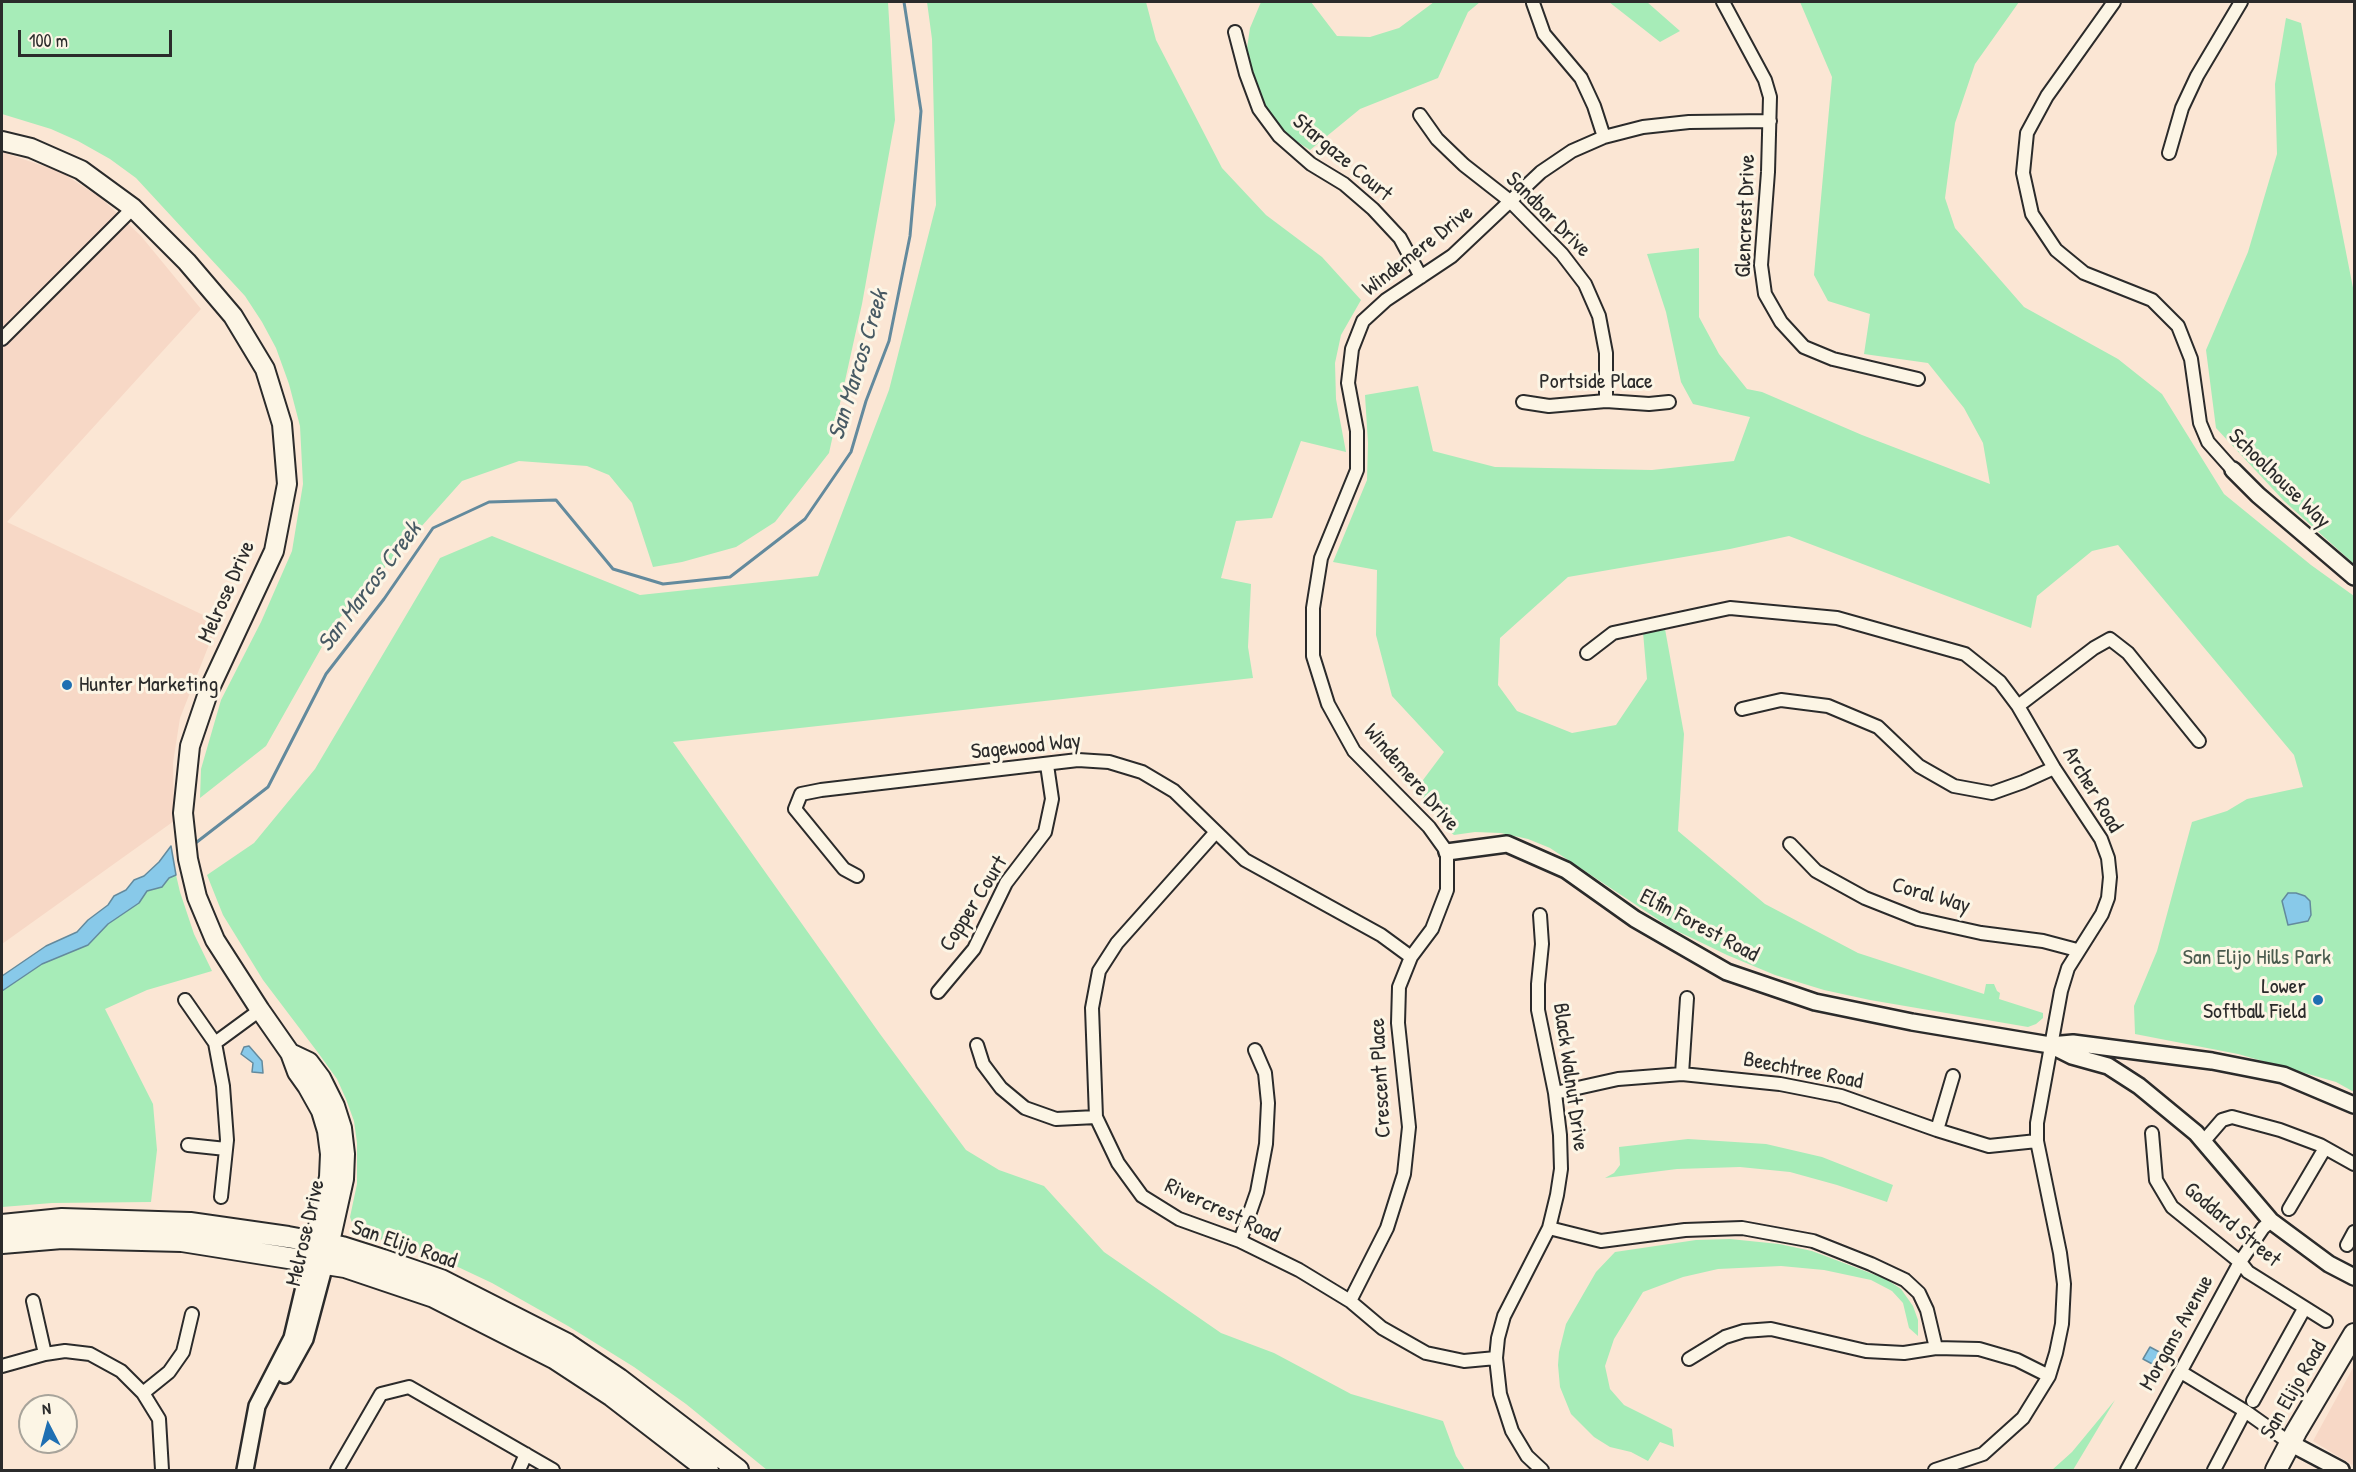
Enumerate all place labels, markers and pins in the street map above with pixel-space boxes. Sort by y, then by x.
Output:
place label: Hunter Marketing [79,672,218,698]
marker: Hunter Marketing [60,678,74,692]
place label: Lower Softball Field [2203,974,2306,1026]
marker: Lower Softball Field [2311,993,2325,1007]

